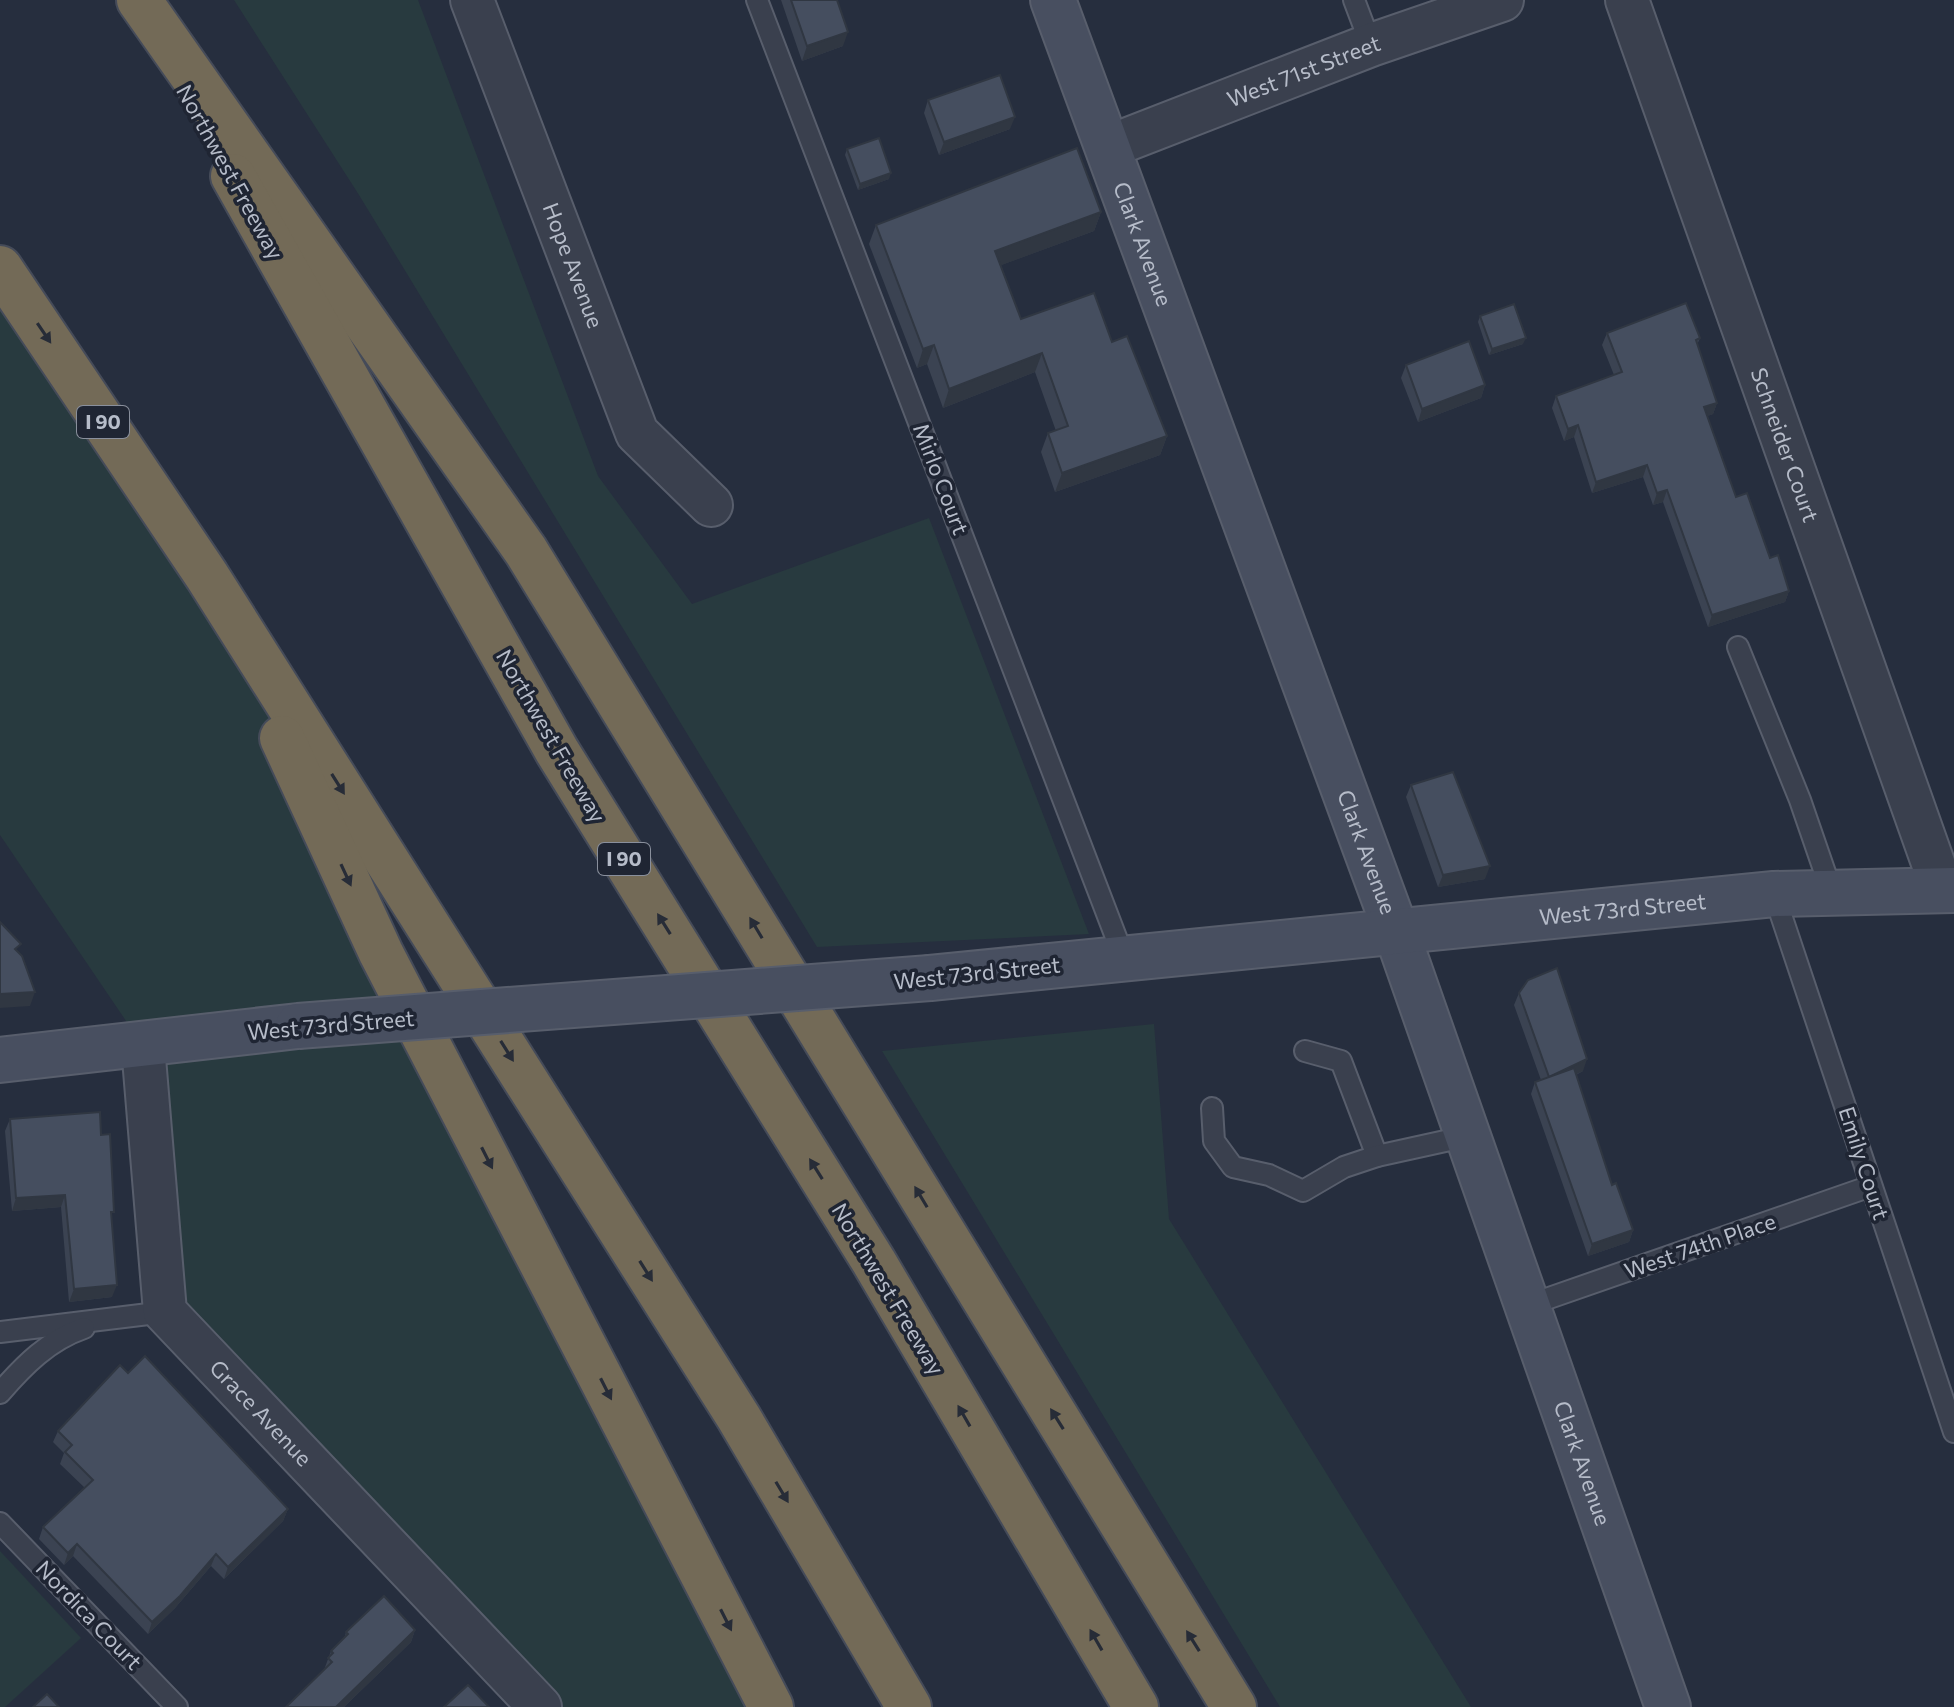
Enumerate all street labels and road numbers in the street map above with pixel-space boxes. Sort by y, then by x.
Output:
street label: West 71st Street [1223,29,1384,113]
street label: Northwest Freeway [171,80,290,264]
street label: Clark Avenue [1108,178,1179,310]
street label: Hope Avenue [538,199,610,332]
street label: Schneider Court [1745,364,1825,526]
road number: I 90 [77,406,129,438]
street label: Mirlo Court [908,419,975,538]
street label: Northwest Freeway [491,644,612,827]
street label: Clark Avenue [1332,786,1403,918]
road number: I 90 [598,843,650,875]
street label: West 73rd Street [1538,887,1707,930]
street label: West 73rd Street [892,950,1062,995]
street label: West 73rd Street [246,1004,416,1045]
street label: Emily Court [1833,1103,1895,1223]
street label: Northwest Freeway [826,1198,950,1380]
street label: West 74th Place [1621,1207,1779,1284]
street label: Grace Avenue [204,1354,318,1471]
street label: Clark Avenue [1549,1397,1617,1529]
street label: Nordica Court [31,1554,148,1675]

